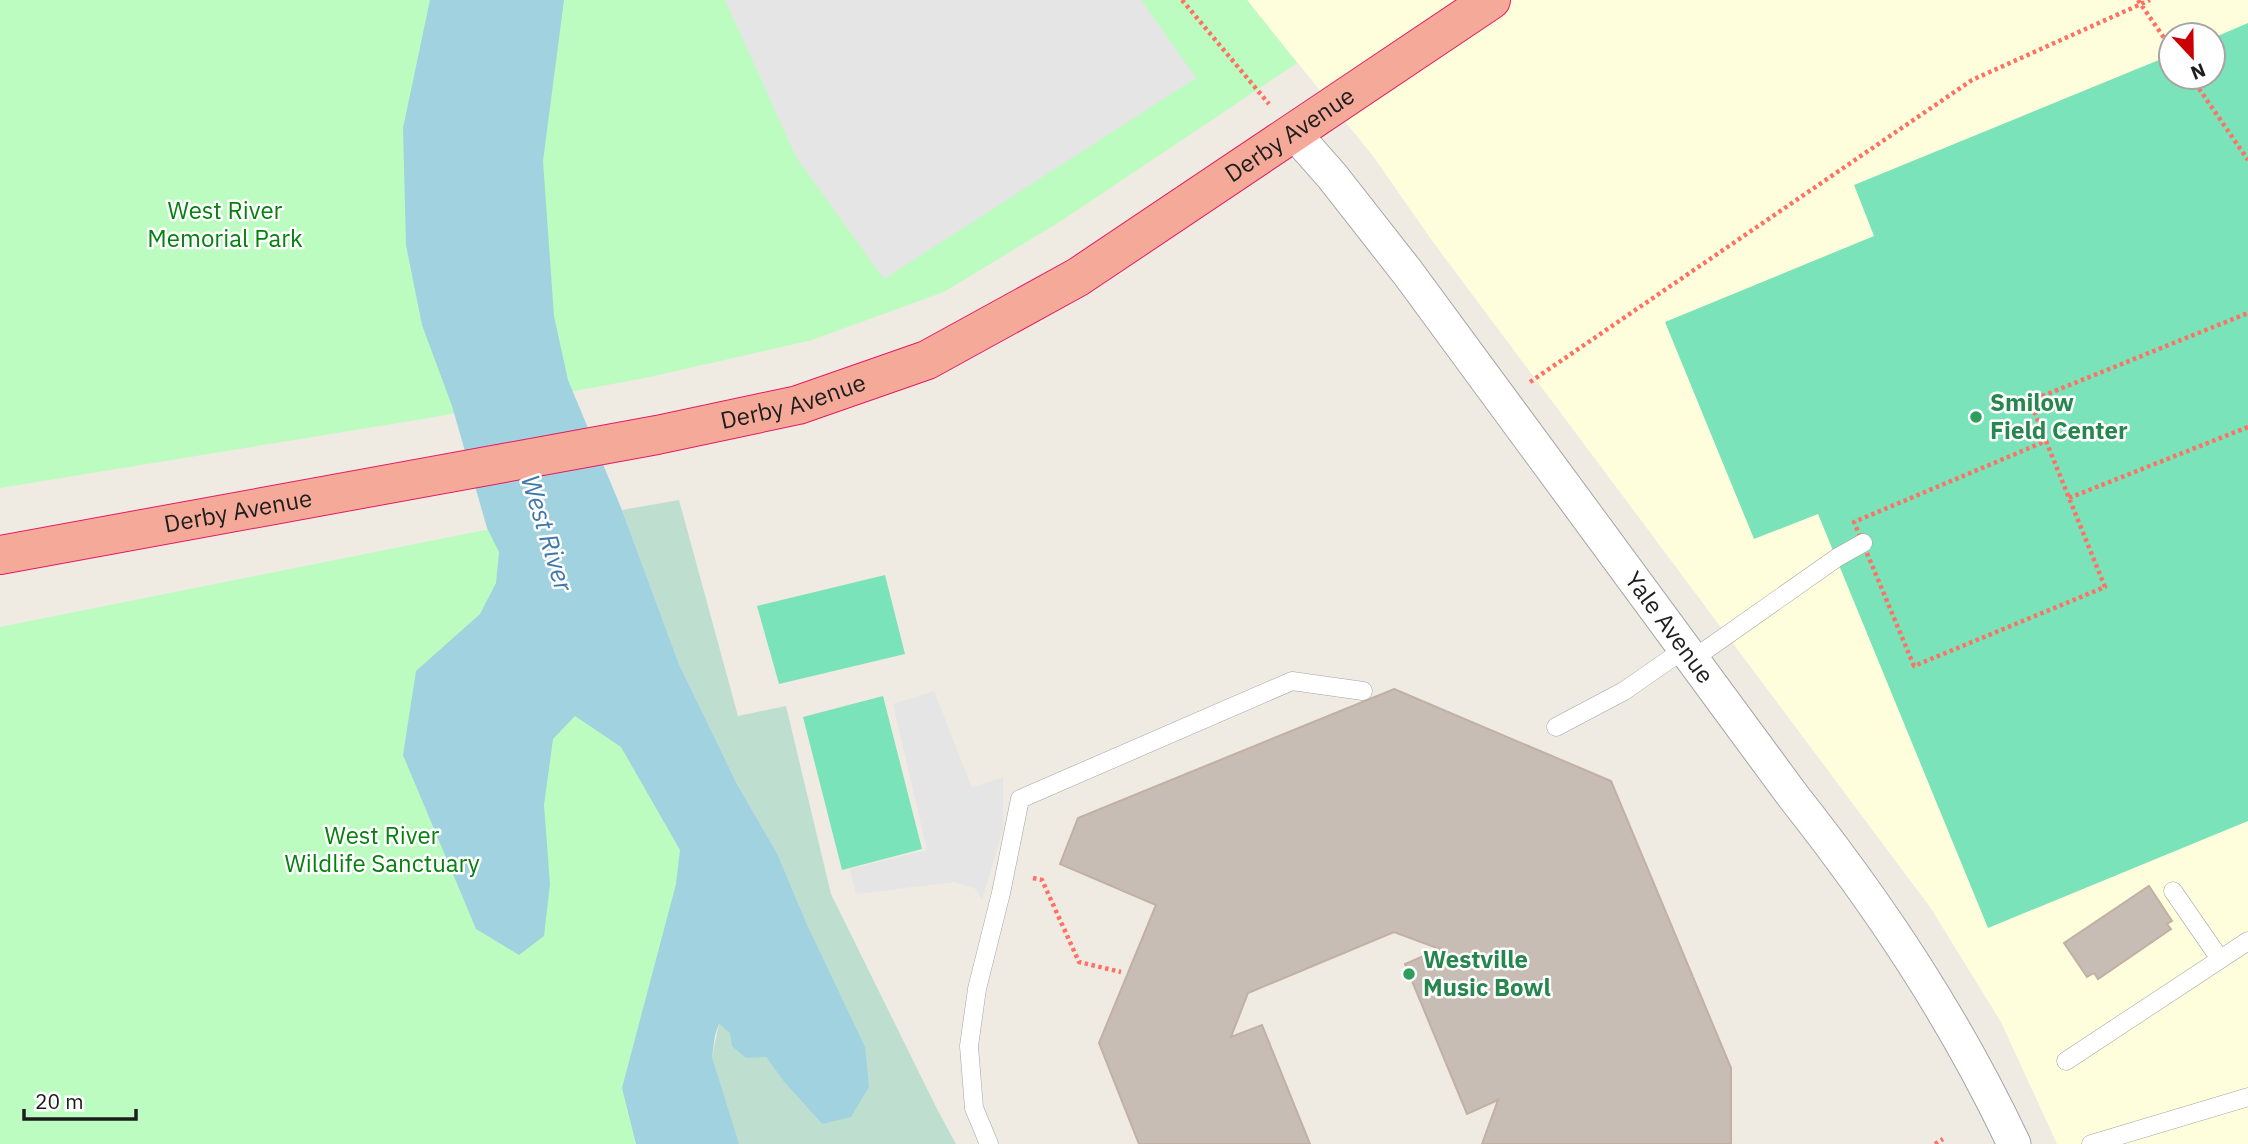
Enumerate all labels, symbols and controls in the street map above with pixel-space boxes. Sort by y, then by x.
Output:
north arrow [2157,21,2227,91]
text: N [2187,58,2209,85]
street label: Derby Avenue [1218,79,1360,189]
park label: West River Memorial Park [147,194,303,254]
street label: Derby Avenue [717,366,870,436]
place label: Smilow Field Center [1990,386,2128,446]
marker: Smilow Field Center [1968,409,1984,425]
water label: West River [514,470,582,596]
street label: Derby Avenue [161,481,314,540]
street label: Yale Avenue [1618,565,1722,689]
park label: West River Wildlife Sanctuary [284,819,480,879]
place label: Westville Music Bowl [1423,943,1551,1003]
marker: Westville Music Bowl [1401,966,1417,982]
scale bar [24,1078,136,1122]
text: 20 m [35,1087,84,1115]

